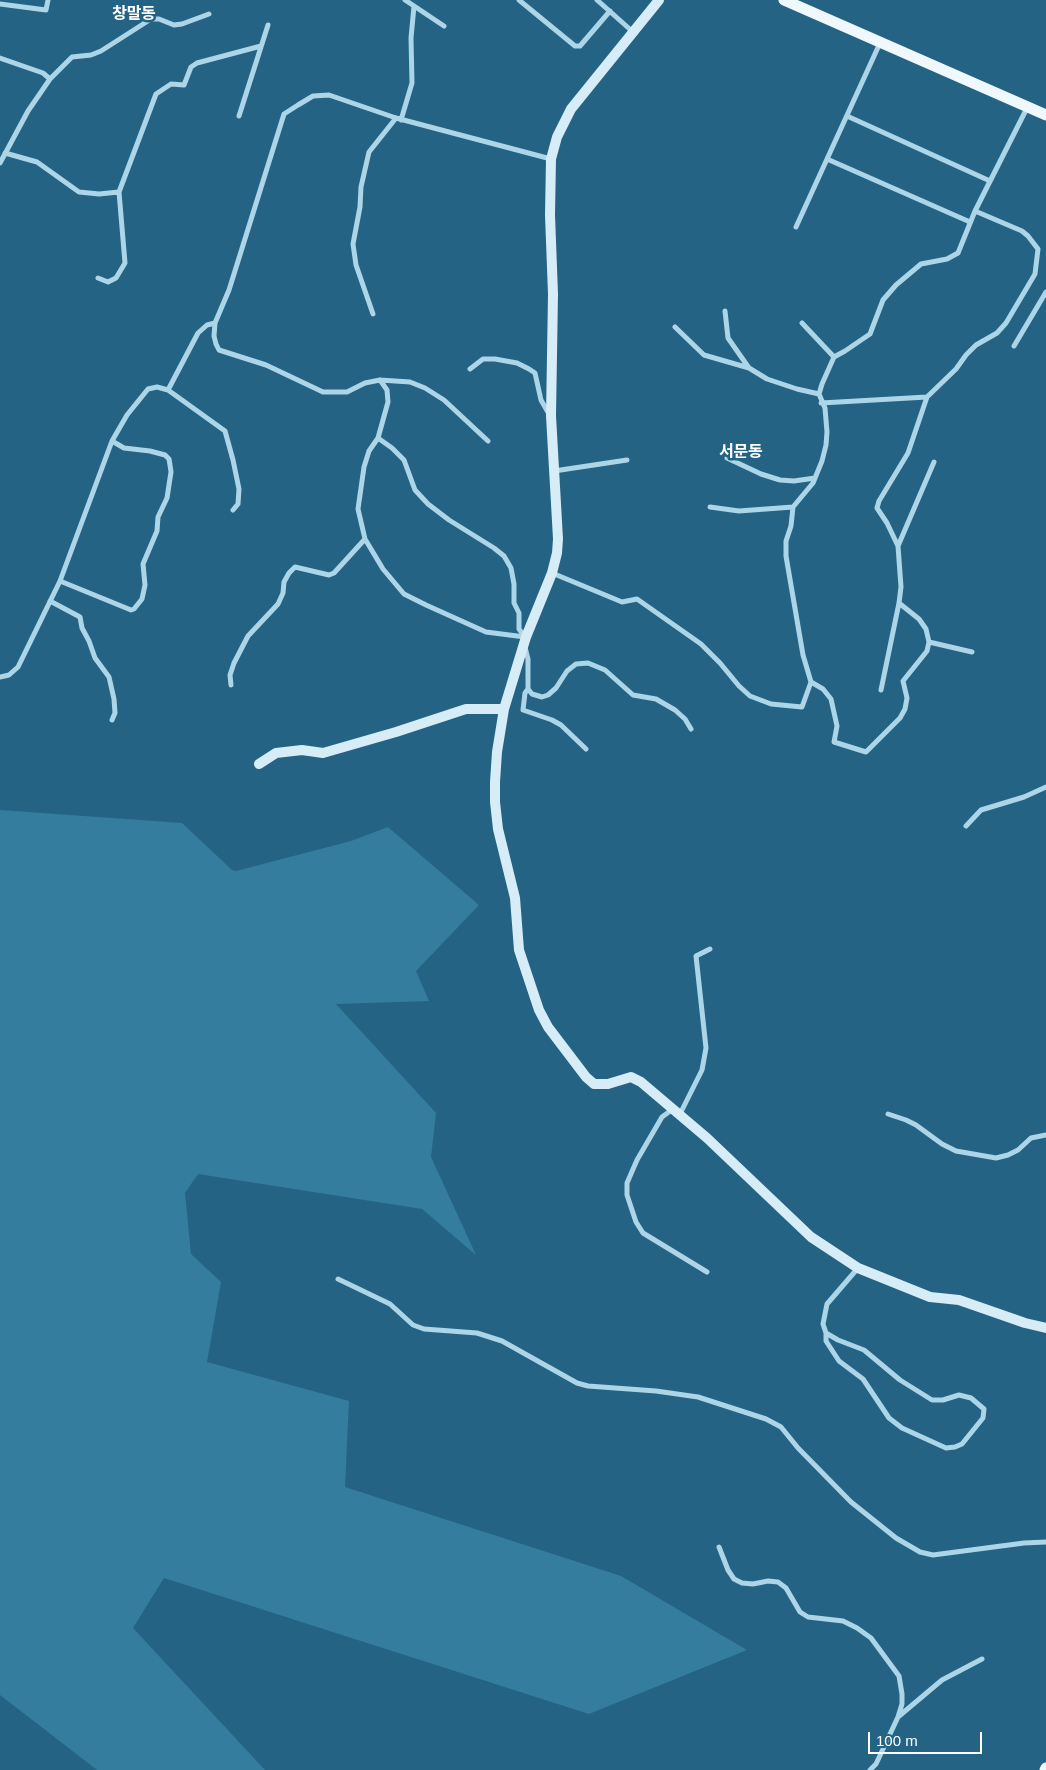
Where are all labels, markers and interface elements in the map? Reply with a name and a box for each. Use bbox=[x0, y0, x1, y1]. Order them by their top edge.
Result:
district label: 창말동 bbox=[112, 5, 156, 25]
district label: 서문동 bbox=[719, 443, 763, 463]
scale bar bbox=[871, 1722, 985, 1754]
text: 100 m bbox=[876, 1732, 918, 1749]

